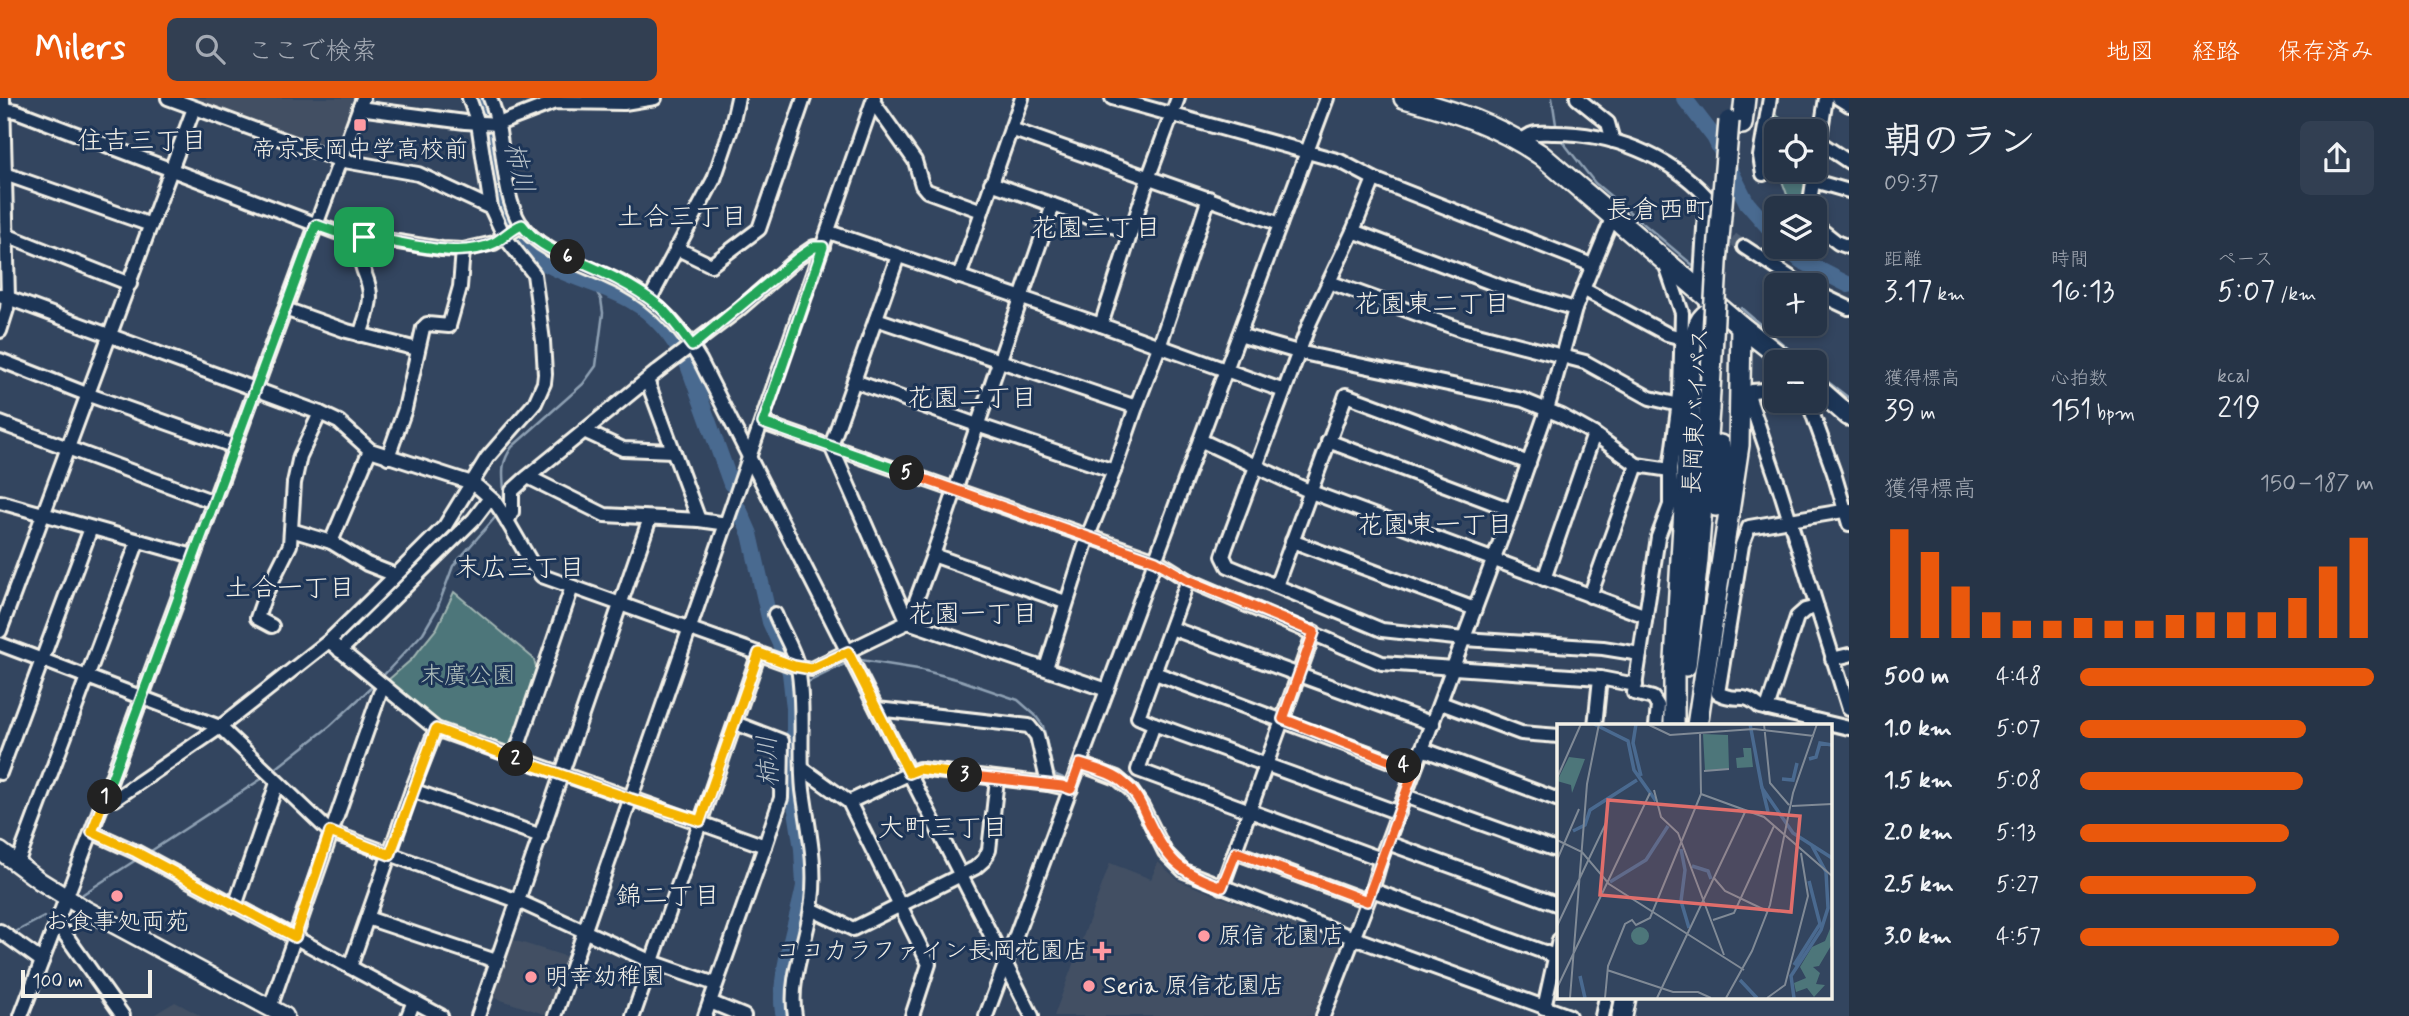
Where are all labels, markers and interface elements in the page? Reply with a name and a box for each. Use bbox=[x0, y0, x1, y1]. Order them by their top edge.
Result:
search box bbox=[167, 18, 657, 81]
text: Milers bbox=[35, 27, 125, 71]
icon: search bbox=[191, 30, 229, 68]
text: ここで検索 bbox=[247, 35, 377, 69]
text: 地図 bbox=[2106, 37, 2154, 68]
text: 経路 bbox=[2192, 37, 2240, 68]
text: 保存済み bbox=[2278, 37, 2374, 68]
marker: 帝京長岡中学高校前 bbox=[352, 117, 368, 133]
text: 朝のラン bbox=[1884, 118, 2036, 167]
map controls bbox=[1764, 119, 1827, 413]
button: locate bbox=[1764, 119, 1827, 182]
button: share bbox=[2300, 121, 2374, 195]
district label: 住吉三丁目 bbox=[77, 125, 207, 159]
place label: 帝京長岡中学高校前 bbox=[252, 135, 468, 166]
water label: 柿川 bbox=[495, 139, 541, 197]
text: 09:37 bbox=[1884, 169, 1939, 199]
district label: 長倉西町 bbox=[1606, 194, 1710, 228]
button: layers bbox=[1764, 196, 1827, 259]
district label: 土合三丁目 bbox=[617, 201, 747, 235]
pin bbox=[334, 207, 394, 267]
district label: 花園三丁目 bbox=[1031, 212, 1161, 246]
icon: arrive bbox=[345, 218, 383, 256]
pin: 6 bbox=[550, 240, 586, 274]
text: 6 bbox=[563, 244, 572, 269]
text: 距離 bbox=[1884, 247, 1922, 272]
text: 時間 bbox=[2051, 247, 2089, 272]
text: ペース bbox=[2217, 247, 2273, 272]
text: 3.17 bbox=[1884, 272, 1932, 311]
text: 16:13 bbox=[2051, 272, 2115, 311]
text: 5:07 bbox=[2217, 272, 2275, 311]
button: + bbox=[1764, 273, 1827, 336]
text: km bbox=[1932, 282, 1965, 307]
text: /km bbox=[2275, 282, 2316, 307]
district label: 花園東二丁目 bbox=[1354, 288, 1510, 322]
street label: 長岡東バイパス bbox=[1677, 327, 1717, 495]
button: − bbox=[1764, 350, 1827, 413]
text: kcal bbox=[2217, 364, 2249, 389]
text: 獲得標高 bbox=[1884, 366, 1960, 391]
text: 心拍数 bbox=[2051, 366, 2108, 391]
district label: 花園二丁目 bbox=[907, 382, 1037, 416]
text: 219 bbox=[2217, 389, 2261, 428]
text: 39 bbox=[1884, 391, 1915, 430]
text: 151 bbox=[2051, 391, 2092, 430]
text: m bbox=[1915, 401, 1936, 426]
text: bpm bbox=[2092, 401, 2135, 426]
pin: 5 bbox=[890, 456, 925, 490]
text: 5 bbox=[901, 460, 912, 485]
text: 150–187 m bbox=[2260, 469, 2374, 499]
text: 獲得標高 bbox=[1884, 475, 1976, 505]
district label: 花園東一丁目 bbox=[1357, 509, 1513, 543]
district label: 末広三丁目 bbox=[455, 552, 585, 586]
district label: 土合一丁目 bbox=[225, 572, 355, 606]
district label: 花園一丁目 bbox=[908, 598, 1038, 632]
park label: 末廣公園 bbox=[420, 661, 516, 692]
text: 500 m bbox=[1884, 662, 1949, 692]
text: 4:48 bbox=[1996, 662, 2042, 692]
text: 1.0 km bbox=[1884, 714, 1952, 744]
text: 5:07 bbox=[1996, 714, 2040, 744]
inset map bbox=[1557, 724, 1832, 998]
water label: 柿川 bbox=[751, 734, 787, 788]
pin: 2 bbox=[498, 742, 534, 776]
text: 2 bbox=[511, 746, 520, 771]
pin: 4 bbox=[1386, 748, 1422, 784]
text: 4 bbox=[1398, 753, 1409, 778]
pin: 3 bbox=[948, 758, 982, 792]
text: 3 bbox=[960, 762, 969, 787]
text: 1.5 km bbox=[1884, 766, 1953, 796]
text: 5:08 bbox=[1996, 766, 2041, 796]
pin: 1 bbox=[88, 780, 122, 814]
text: 1 bbox=[100, 784, 109, 809]
district label: 大町三丁目 bbox=[878, 812, 1008, 846]
text: 2.0 km bbox=[1884, 818, 1953, 848]
text: 5:13 bbox=[1996, 818, 2036, 848]
text: 2.5 km bbox=[1884, 870, 1954, 900]
text: 5:27 bbox=[1996, 870, 2039, 900]
district label: 錦二丁目 bbox=[616, 880, 720, 914]
marker: お食事処両苑 bbox=[109, 888, 125, 904]
place label: お食事処両苑 bbox=[45, 907, 189, 938]
place label: 原信 花園店 bbox=[1218, 921, 1344, 952]
text: 3.0 km bbox=[1884, 922, 1952, 952]
text: 4:57 bbox=[1996, 922, 2041, 952]
marker: 原信 花園店 bbox=[1196, 928, 1212, 944]
place label: ココカラファイン長岡花園店 bbox=[776, 936, 1088, 967]
marker: ココカラファイン長岡花園店 bbox=[1094, 943, 1110, 959]
place label: 明幸幼稚園 bbox=[545, 962, 665, 993]
scale bar bbox=[21, 967, 152, 999]
text: 100 m bbox=[32, 969, 83, 994]
marker: 明幸幼稚園 bbox=[523, 969, 539, 985]
place label: Seria 原信花園店 bbox=[1103, 971, 1285, 1002]
marker: Seria 原信花園店 bbox=[1081, 978, 1097, 994]

